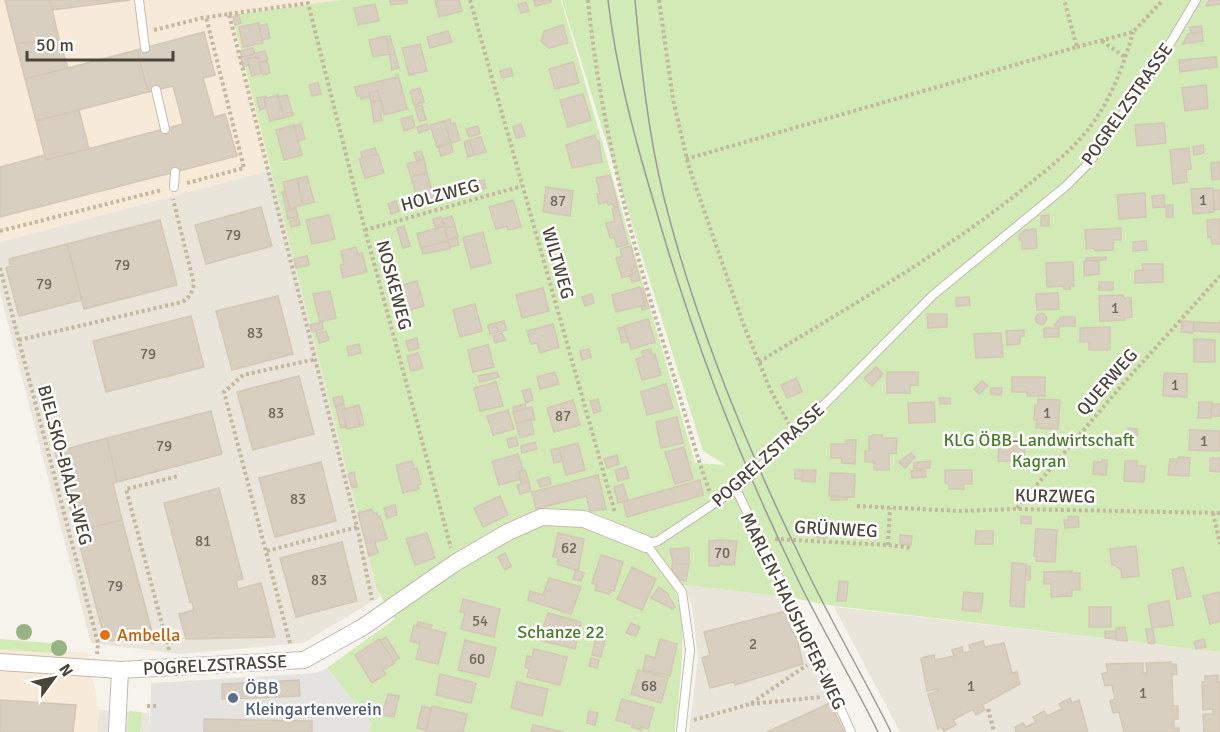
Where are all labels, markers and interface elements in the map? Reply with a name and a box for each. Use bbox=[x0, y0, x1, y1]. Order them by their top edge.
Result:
scale bar bbox=[27, 24, 172, 62]
text: 50 m bbox=[36, 34, 74, 56]
street label: POGRELZSTRASSE bbox=[1077, 39, 1177, 169]
street label: HOLZWEG bbox=[398, 174, 482, 216]
house number: 1 bbox=[1199, 191, 1207, 209]
house number: 87 bbox=[550, 192, 566, 210]
street label: WILTWEG bbox=[537, 224, 579, 302]
house number: 79 bbox=[225, 226, 241, 244]
street label: NOSKEWEG bbox=[371, 238, 417, 332]
house number: 79 bbox=[114, 256, 130, 274]
house number: 79 bbox=[36, 275, 52, 293]
house number: 1 bbox=[1111, 299, 1119, 317]
house number: 83 bbox=[247, 324, 263, 342]
street label: QUERWEG bbox=[1072, 344, 1142, 420]
house number: 79 bbox=[140, 345, 156, 363]
house number: 1 bbox=[1171, 376, 1179, 394]
street label: BIELSKO-BIALA-WEG bbox=[33, 382, 97, 548]
street label: POGRELZSTRASSE bbox=[707, 399, 829, 511]
house number: 83 bbox=[268, 404, 284, 422]
house number: 1 bbox=[1043, 404, 1051, 422]
house number: 87 bbox=[555, 407, 571, 425]
park label: KLG ÖBB-Landwirtschaft Kagran bbox=[943, 429, 1135, 472]
house number: 1 bbox=[1200, 432, 1208, 450]
house number: 79 bbox=[156, 437, 172, 455]
street label: KURZWEG bbox=[1015, 484, 1095, 508]
house number: 83 bbox=[290, 490, 306, 508]
street label: MARLEN-HAUSHOFER-WEG bbox=[736, 509, 850, 713]
street label: GRÜNWEG bbox=[794, 516, 878, 542]
house number: 81 bbox=[195, 532, 211, 550]
house number: 62 bbox=[561, 539, 577, 557]
house number: 70 bbox=[714, 544, 730, 562]
house number: 83 bbox=[311, 571, 327, 589]
house number: 79 bbox=[107, 577, 123, 595]
house number: 54 bbox=[472, 612, 488, 630]
park label: Schanze 22 bbox=[517, 621, 605, 643]
place label: Ambella bbox=[117, 624, 180, 646]
marker: Ambella bbox=[98, 628, 112, 642]
house number: 2 bbox=[749, 635, 757, 653]
north arrow bbox=[24, 648, 84, 708]
street label: POGRELZSTRASSE bbox=[142, 650, 288, 680]
house number: 60 bbox=[469, 650, 485, 668]
text: N bbox=[54, 660, 77, 680]
place label: ÖBB Kleingartenverein bbox=[245, 677, 382, 720]
house number: 68 bbox=[641, 677, 657, 695]
house number: 1 bbox=[967, 677, 975, 695]
house number: 1 bbox=[1139, 684, 1147, 702]
marker: ÖBB Kleingartenverein bbox=[226, 691, 240, 705]

